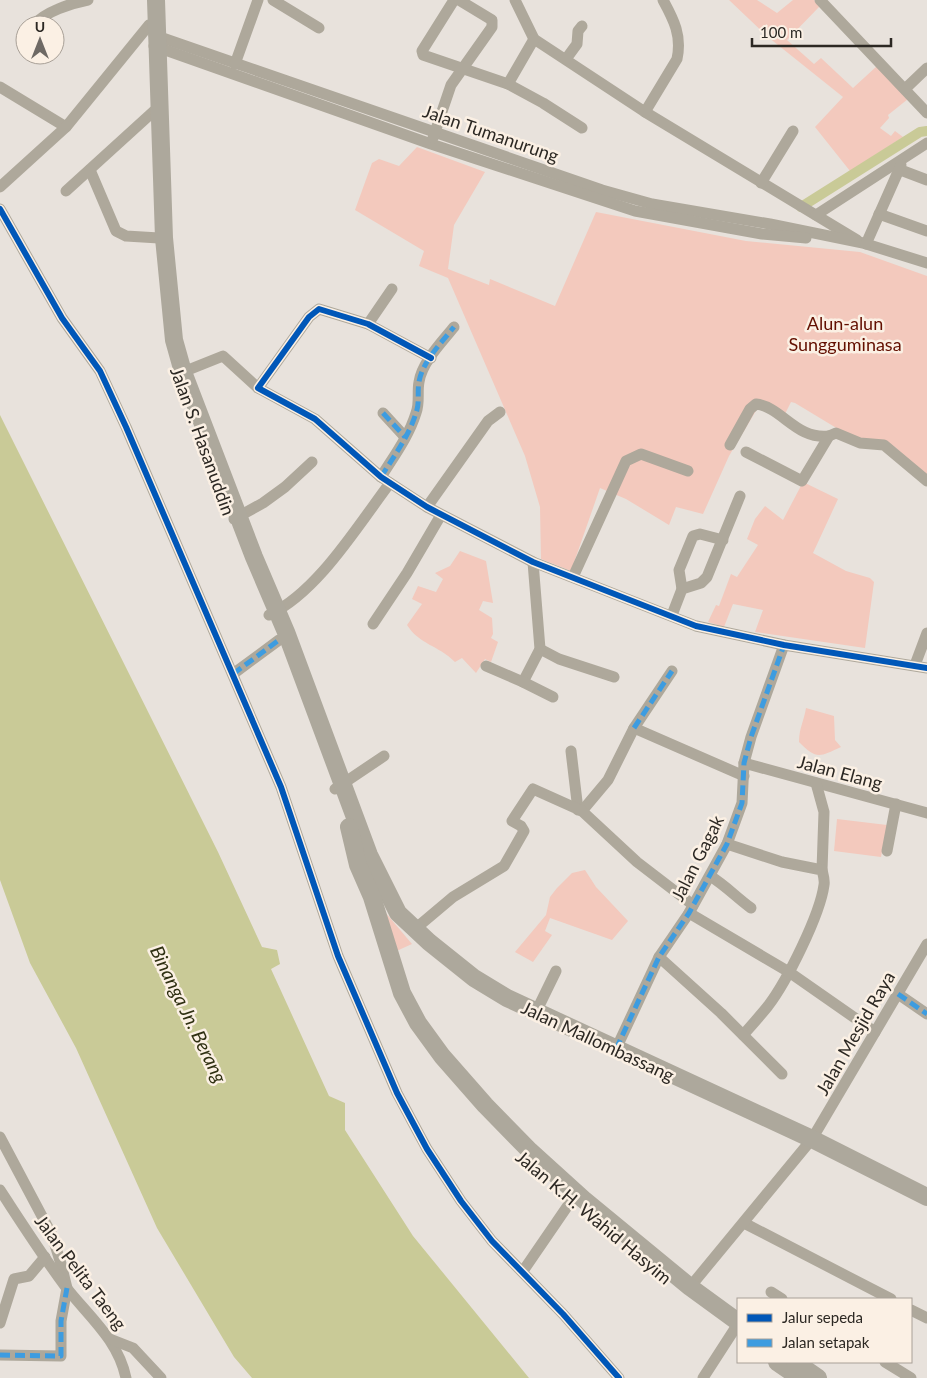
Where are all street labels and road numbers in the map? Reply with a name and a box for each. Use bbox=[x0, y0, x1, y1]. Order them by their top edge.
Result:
street label: Jalan Tumanurung bbox=[420, 99, 562, 167]
street label: Jalan S. Hasanuddin bbox=[166, 364, 240, 518]
street label: Jalan Elang bbox=[795, 750, 885, 794]
street label: Jalan Gagak bbox=[666, 811, 728, 905]
street label: Jalan Mesjid Raya bbox=[811, 967, 899, 1099]
street label: Jalan Mallombassang bbox=[518, 996, 678, 1086]
street label: Jalan K.H. Wahid Hasyim bbox=[512, 1145, 676, 1289]
street label: Jalan Pelita Taeng bbox=[31, 1210, 131, 1334]

